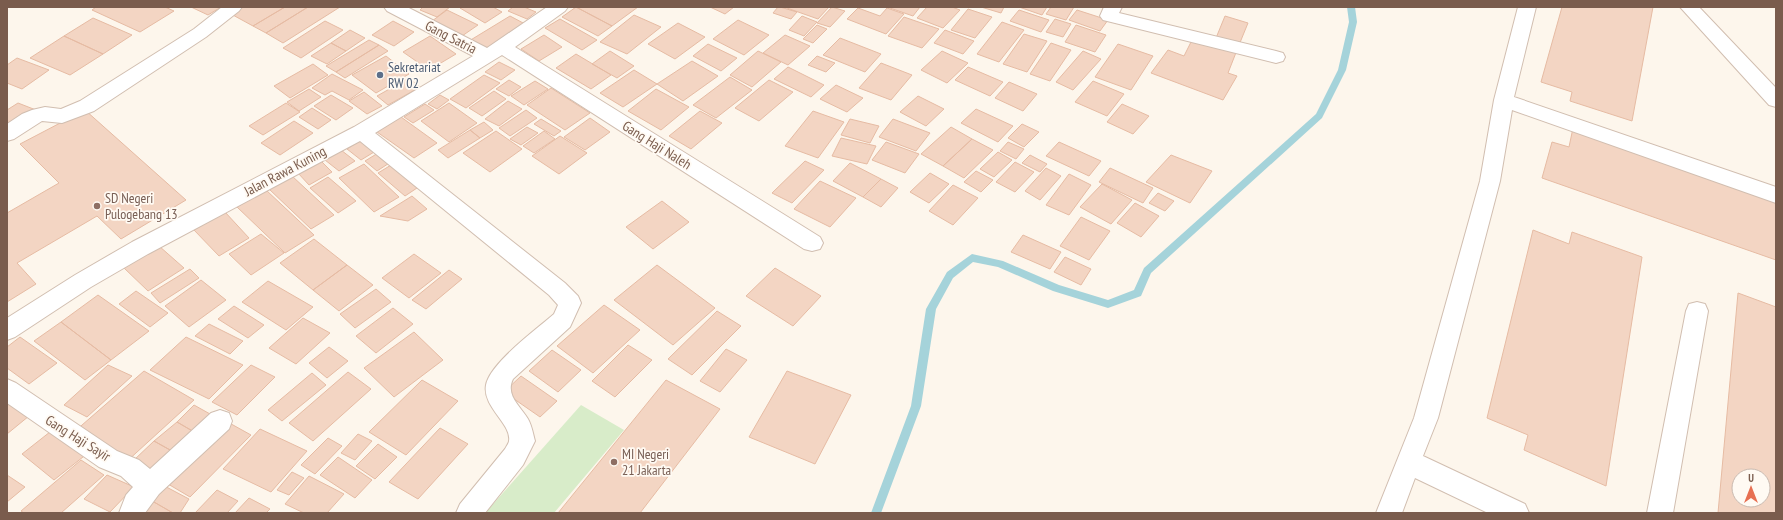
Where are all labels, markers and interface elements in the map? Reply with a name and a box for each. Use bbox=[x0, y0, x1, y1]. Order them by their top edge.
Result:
street label: Gang Satria bbox=[422, 16, 480, 58]
place label: Sekretariat RW 02 bbox=[388, 58, 441, 92]
marker: Sekretariat RW 02 bbox=[375, 70, 385, 80]
street label: Gang Haji Naleh bbox=[619, 117, 695, 173]
street label: Jalan Rawa Kuning bbox=[240, 142, 329, 201]
place label: SD Negeri Pulogebang 13 bbox=[105, 189, 178, 223]
marker: SD Negeri Pulogebang 13 bbox=[92, 201, 102, 211]
street label: Gang Haji Sayir bbox=[42, 411, 114, 465]
place label: MI Negeri 21 Jakarta bbox=[622, 445, 671, 479]
marker: MI Negeri 21 Jakarta bbox=[609, 457, 619, 467]
north arrow bbox=[1731, 468, 1771, 508]
text: U bbox=[1748, 471, 1754, 485]

